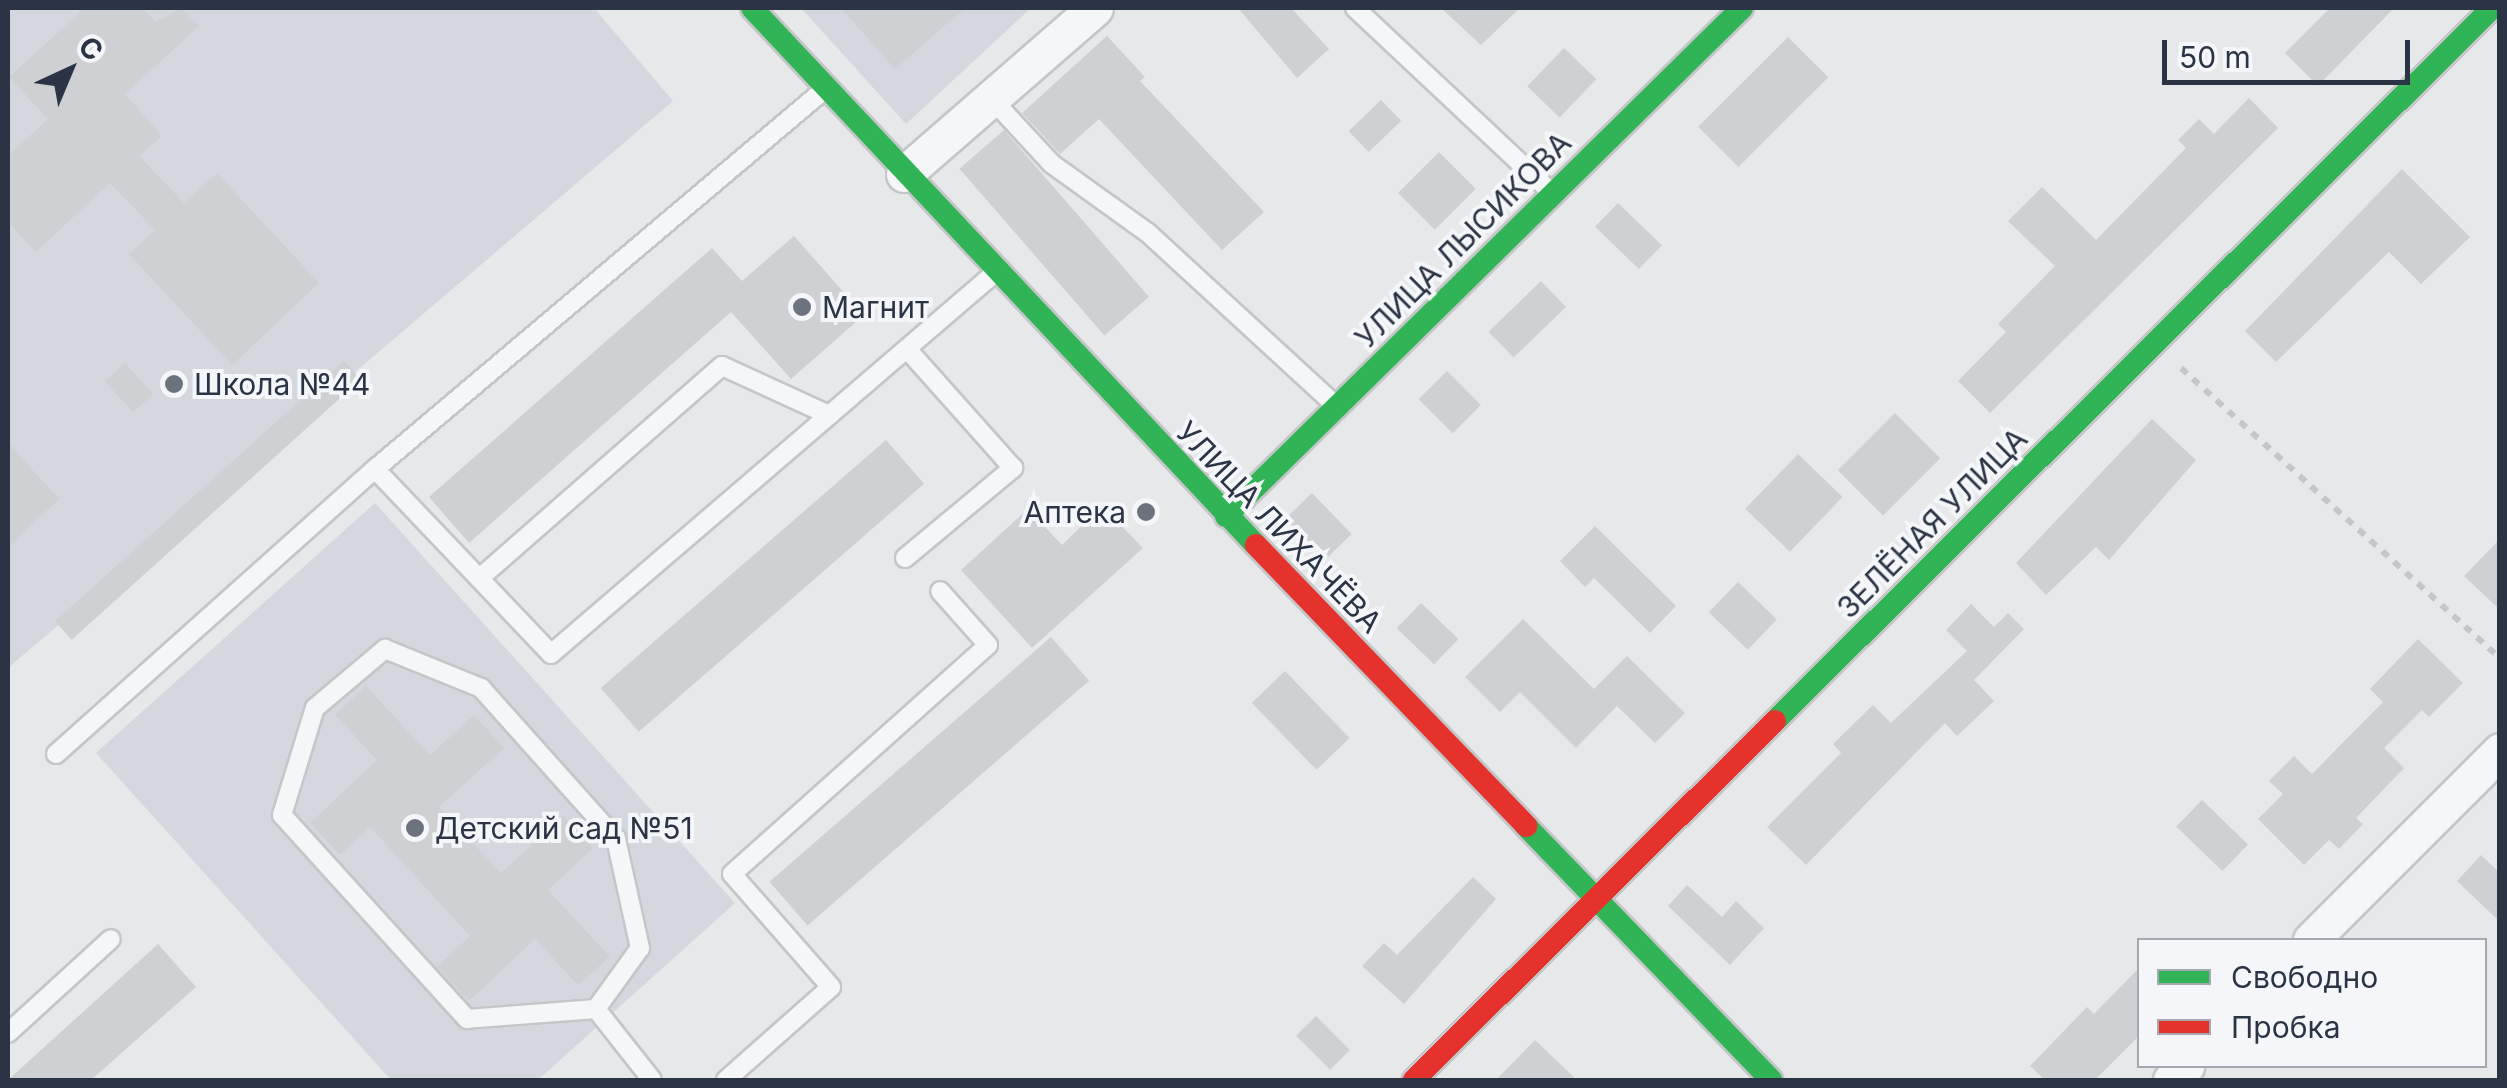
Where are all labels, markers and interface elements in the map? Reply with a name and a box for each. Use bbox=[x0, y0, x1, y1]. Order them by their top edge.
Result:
north arrow bbox=[20, 20, 120, 120]
scale bar bbox=[2167, 20, 2414, 82]
text: С bbox=[72, 29, 110, 68]
text: 50 m bbox=[2179, 39, 2251, 75]
street label: УЛИЦА ЛЫСИКОВА bbox=[1348, 125, 1578, 355]
place label: Магнит bbox=[822, 289, 929, 325]
marker: Магнит bbox=[791, 296, 813, 318]
place label: Школа №44 bbox=[194, 366, 370, 402]
marker: Школа №44 bbox=[163, 373, 185, 395]
street label: УЛИЦА ЛИХАЧЁВА bbox=[1169, 414, 1389, 640]
street label: ЗЕЛЁНАЯ УЛИЦА bbox=[1829, 420, 2035, 626]
place label: Аптека bbox=[1024, 494, 1126, 530]
marker: Аптека bbox=[1135, 501, 1157, 523]
place label: Детский сад №51 bbox=[435, 810, 693, 846]
marker: Детский сад №51 bbox=[404, 817, 426, 839]
legend bbox=[2137, 938, 2487, 1068]
text: Свободно bbox=[2231, 959, 2378, 995]
text: Пробка bbox=[2231, 1009, 2341, 1045]

